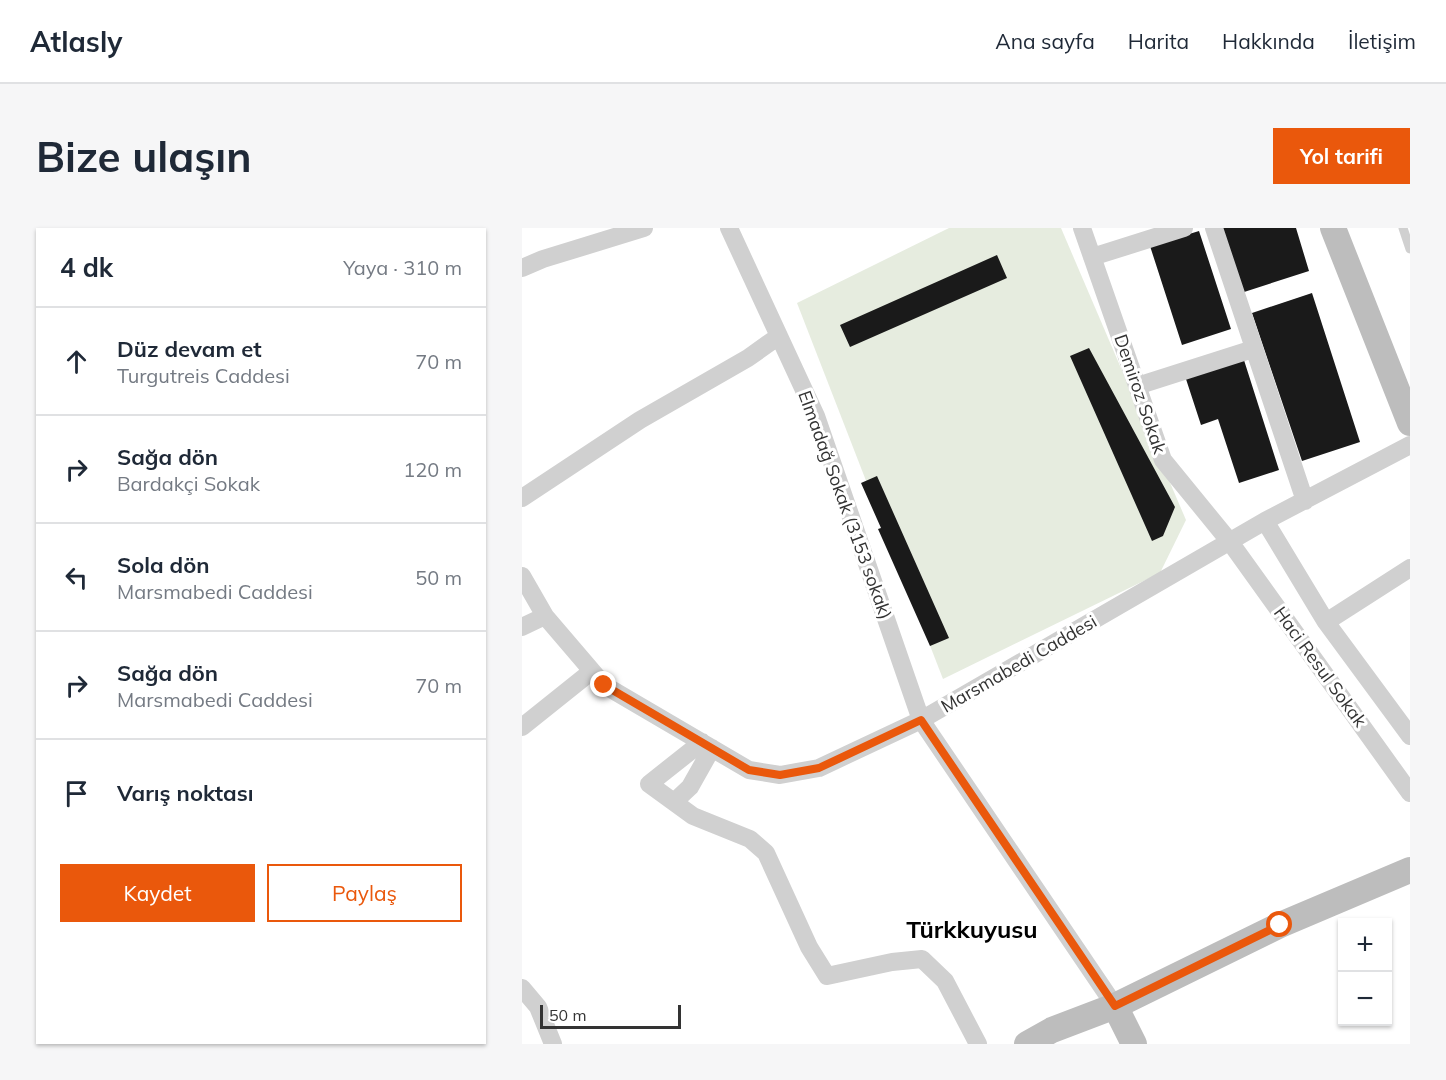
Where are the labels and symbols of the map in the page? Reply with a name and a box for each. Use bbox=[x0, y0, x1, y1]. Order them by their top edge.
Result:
street label: Demiroz Sokak bbox=[1109, 331, 1172, 457]
street label: Elmadağ Sokak (3153 sokak) bbox=[793, 387, 898, 622]
street label: Haci Resul Sokak bbox=[1269, 602, 1372, 732]
street label: Marsmabedi Caddesi bbox=[937, 610, 1101, 718]
route end bbox=[590, 671, 616, 697]
route start bbox=[1266, 911, 1292, 937]
district label: Türkkuyusu bbox=[906, 914, 1038, 944]
scale bar bbox=[540, 1002, 681, 1030]

